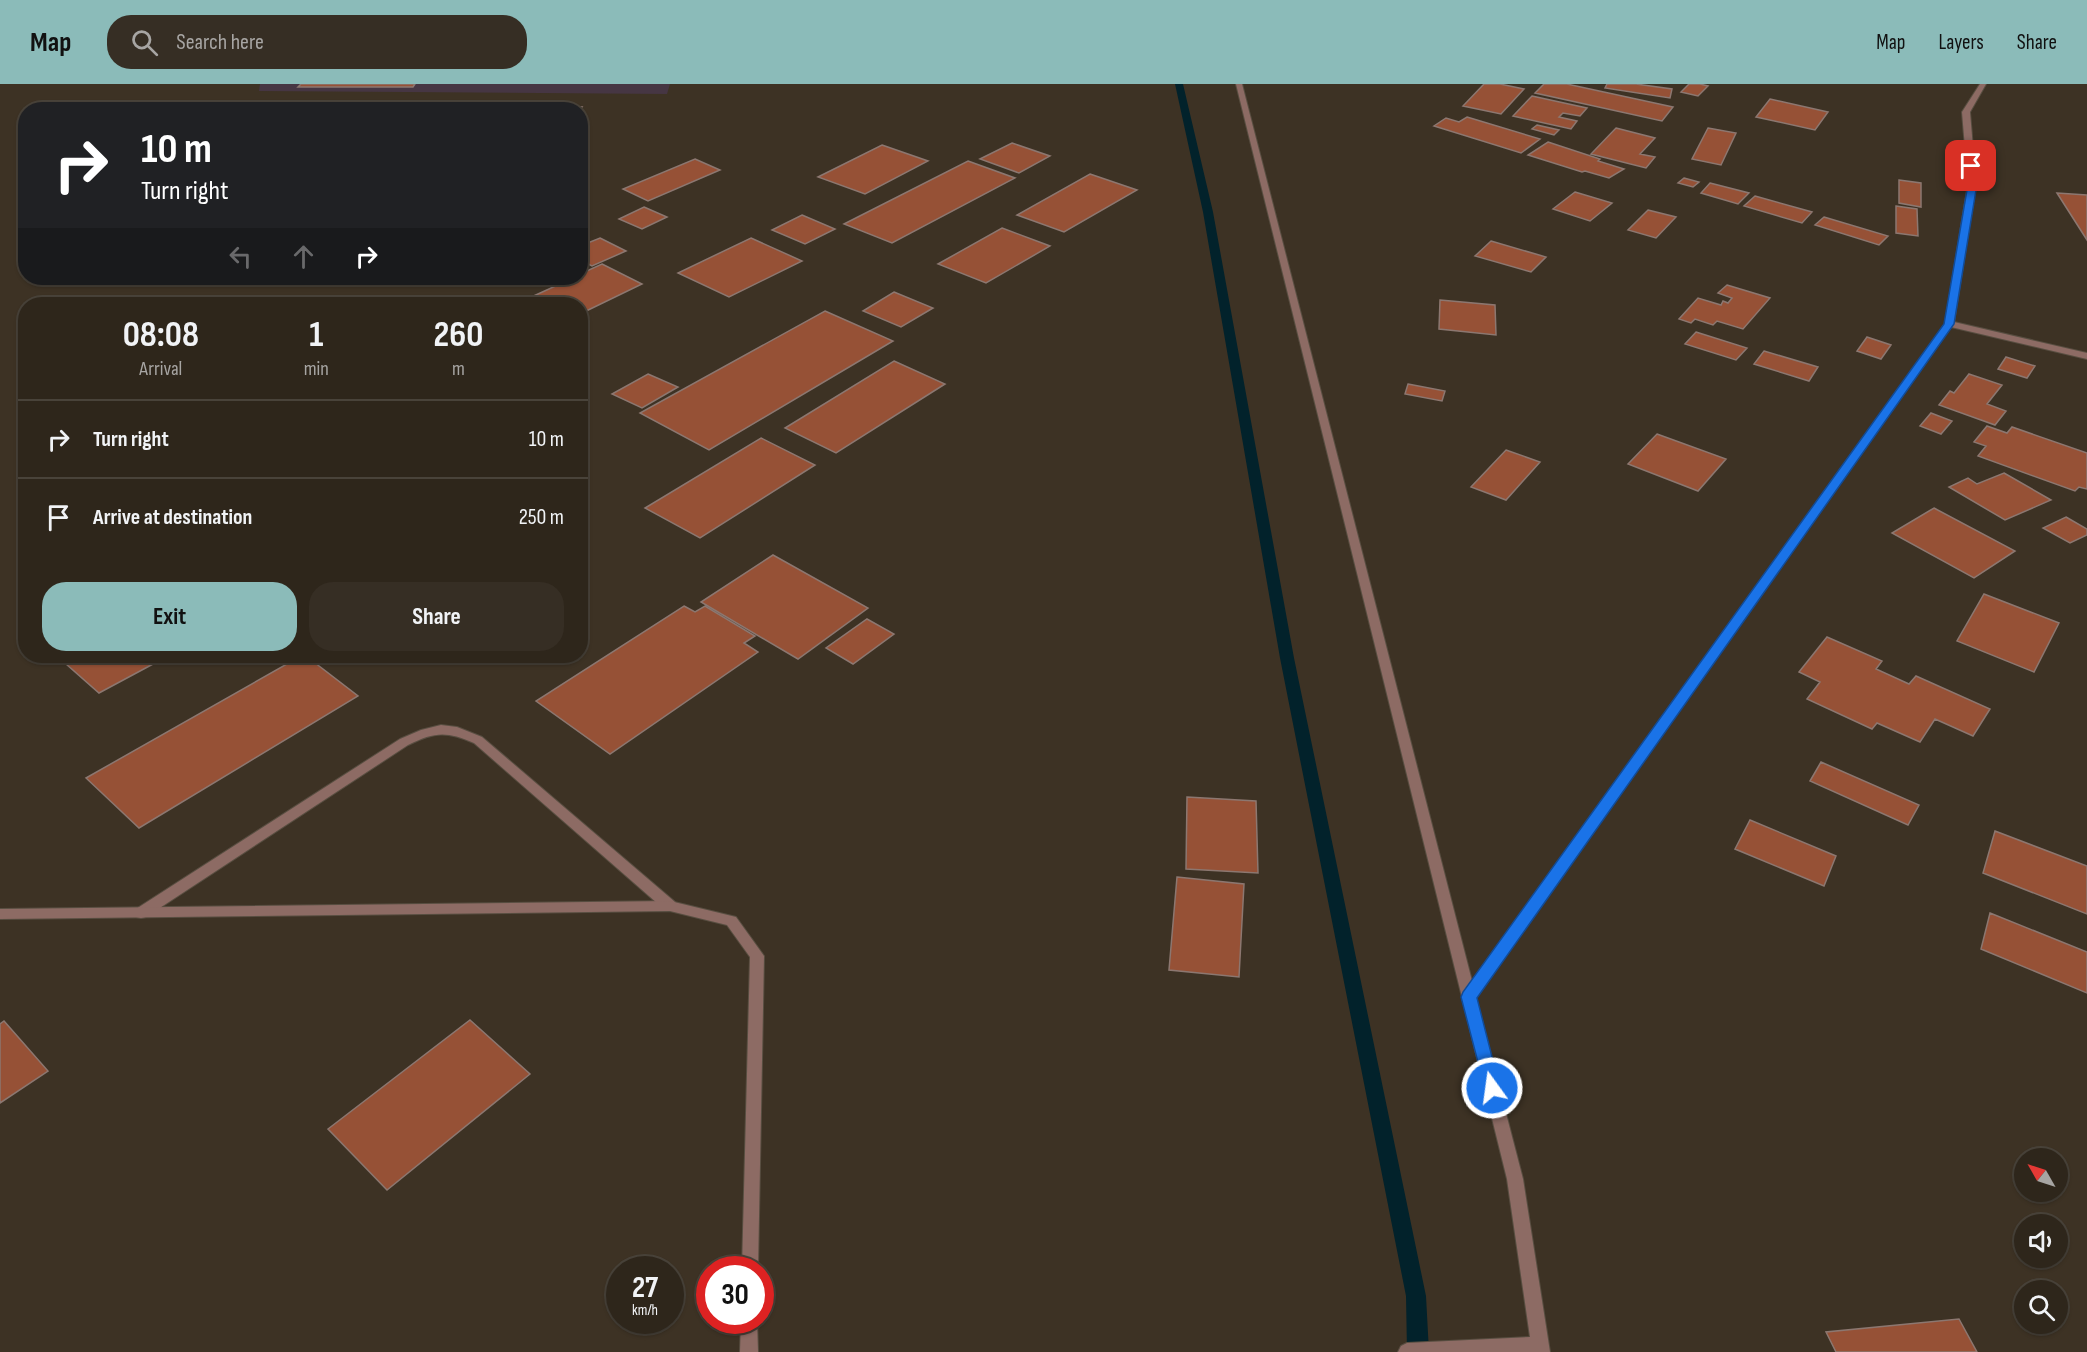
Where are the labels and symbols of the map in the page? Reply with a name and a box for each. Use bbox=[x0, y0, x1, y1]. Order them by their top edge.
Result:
pin bbox=[1945, 140, 1996, 191]
position arrow bbox=[1460, 1056, 1524, 1120]
north arrow bbox=[2014, 1148, 2068, 1202]
speed limit sign: 30 bbox=[696, 1256, 774, 1334]

